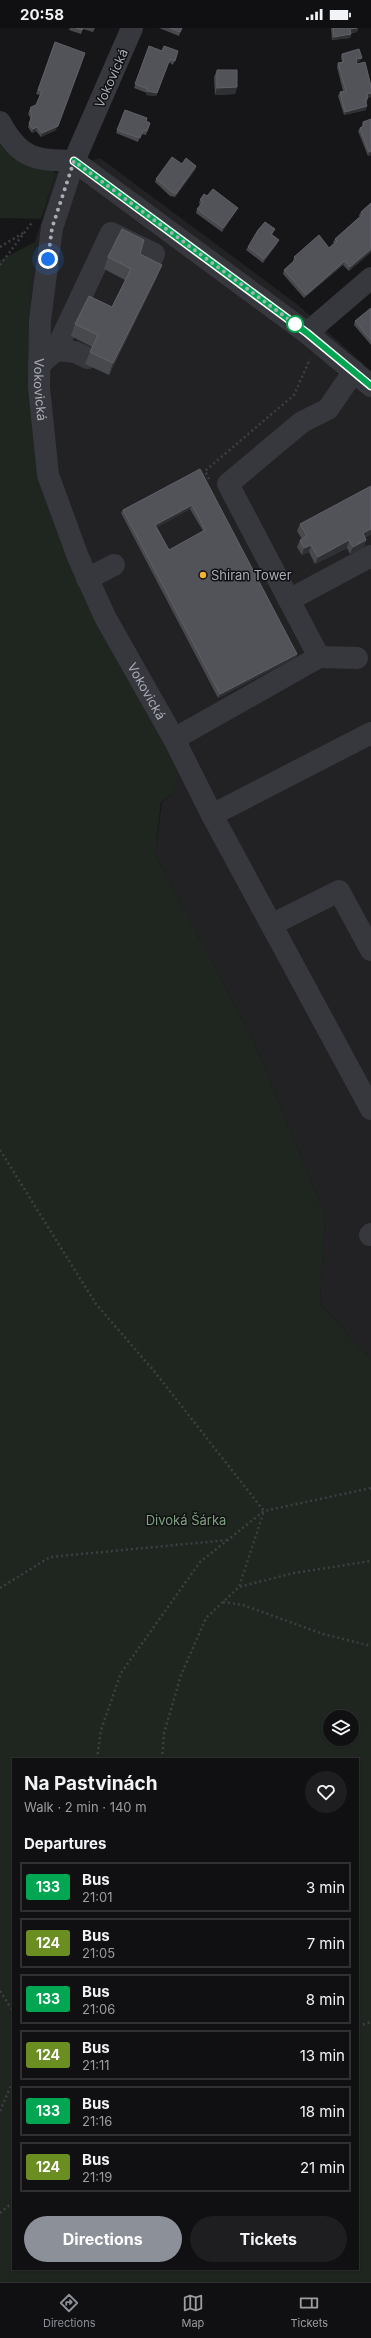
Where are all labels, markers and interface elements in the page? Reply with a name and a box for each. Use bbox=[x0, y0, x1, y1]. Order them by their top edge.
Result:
text: 20:58 bbox=[20, 5, 64, 24]
street label: Vokovická bbox=[91, 46, 131, 110]
your location bbox=[38, 249, 58, 269]
unlabelled marker bbox=[286, 315, 304, 333]
street label: Vokovická bbox=[31, 358, 50, 422]
place label: Shiran Tower bbox=[211, 567, 292, 583]
marker: Shiran Tower bbox=[198, 570, 208, 580]
street label: Vokovická bbox=[124, 660, 169, 722]
park label: Divoká Šárka bbox=[146, 1512, 226, 1528]
map controls bbox=[323, 1710, 359, 1746]
button: layers bbox=[323, 1710, 359, 1746]
button: heart bbox=[305, 1771, 347, 1813]
text: Na Pastvinách bbox=[24, 1772, 158, 1795]
text: Walk · 2 min · 140 m bbox=[24, 1799, 147, 1815]
text: Departures bbox=[24, 1834, 106, 1853]
text: Bus bbox=[82, 1870, 110, 1889]
text: 133 bbox=[36, 1878, 60, 1895]
text: 3 min bbox=[306, 1878, 345, 1897]
text: 21:01 bbox=[82, 1889, 112, 1905]
text: Bus bbox=[82, 1926, 110, 1945]
text: 124 bbox=[36, 1934, 60, 1951]
text: 7 min bbox=[307, 1934, 345, 1953]
text: 21:05 bbox=[82, 1945, 115, 1961]
text: Bus bbox=[82, 1982, 110, 2001]
text: 133 bbox=[36, 1990, 60, 2007]
text: 8 min bbox=[306, 1990, 345, 2009]
text: 21:06 bbox=[82, 2001, 115, 2017]
text: Bus bbox=[82, 2038, 110, 2057]
text: 124 bbox=[36, 2046, 60, 2063]
text: 13 min bbox=[300, 2046, 345, 2065]
text: 21:11 bbox=[82, 2057, 110, 2073]
text: Bus bbox=[82, 2094, 110, 2113]
text: 133 bbox=[36, 2102, 60, 2119]
text: 18 min bbox=[300, 2102, 345, 2121]
text: 21:16 bbox=[82, 2113, 112, 2129]
text: Bus bbox=[82, 2150, 110, 2169]
text: 124 bbox=[36, 2158, 60, 2175]
text: 21 min bbox=[300, 2158, 345, 2177]
text: 21:19 bbox=[82, 2169, 112, 2185]
button: Directions bbox=[24, 2216, 182, 2262]
button: Tickets bbox=[190, 2216, 347, 2262]
tab: Directions bbox=[43, 2292, 95, 2330]
tab: Map bbox=[181, 2292, 204, 2330]
tab: Tickets bbox=[290, 2292, 328, 2330]

